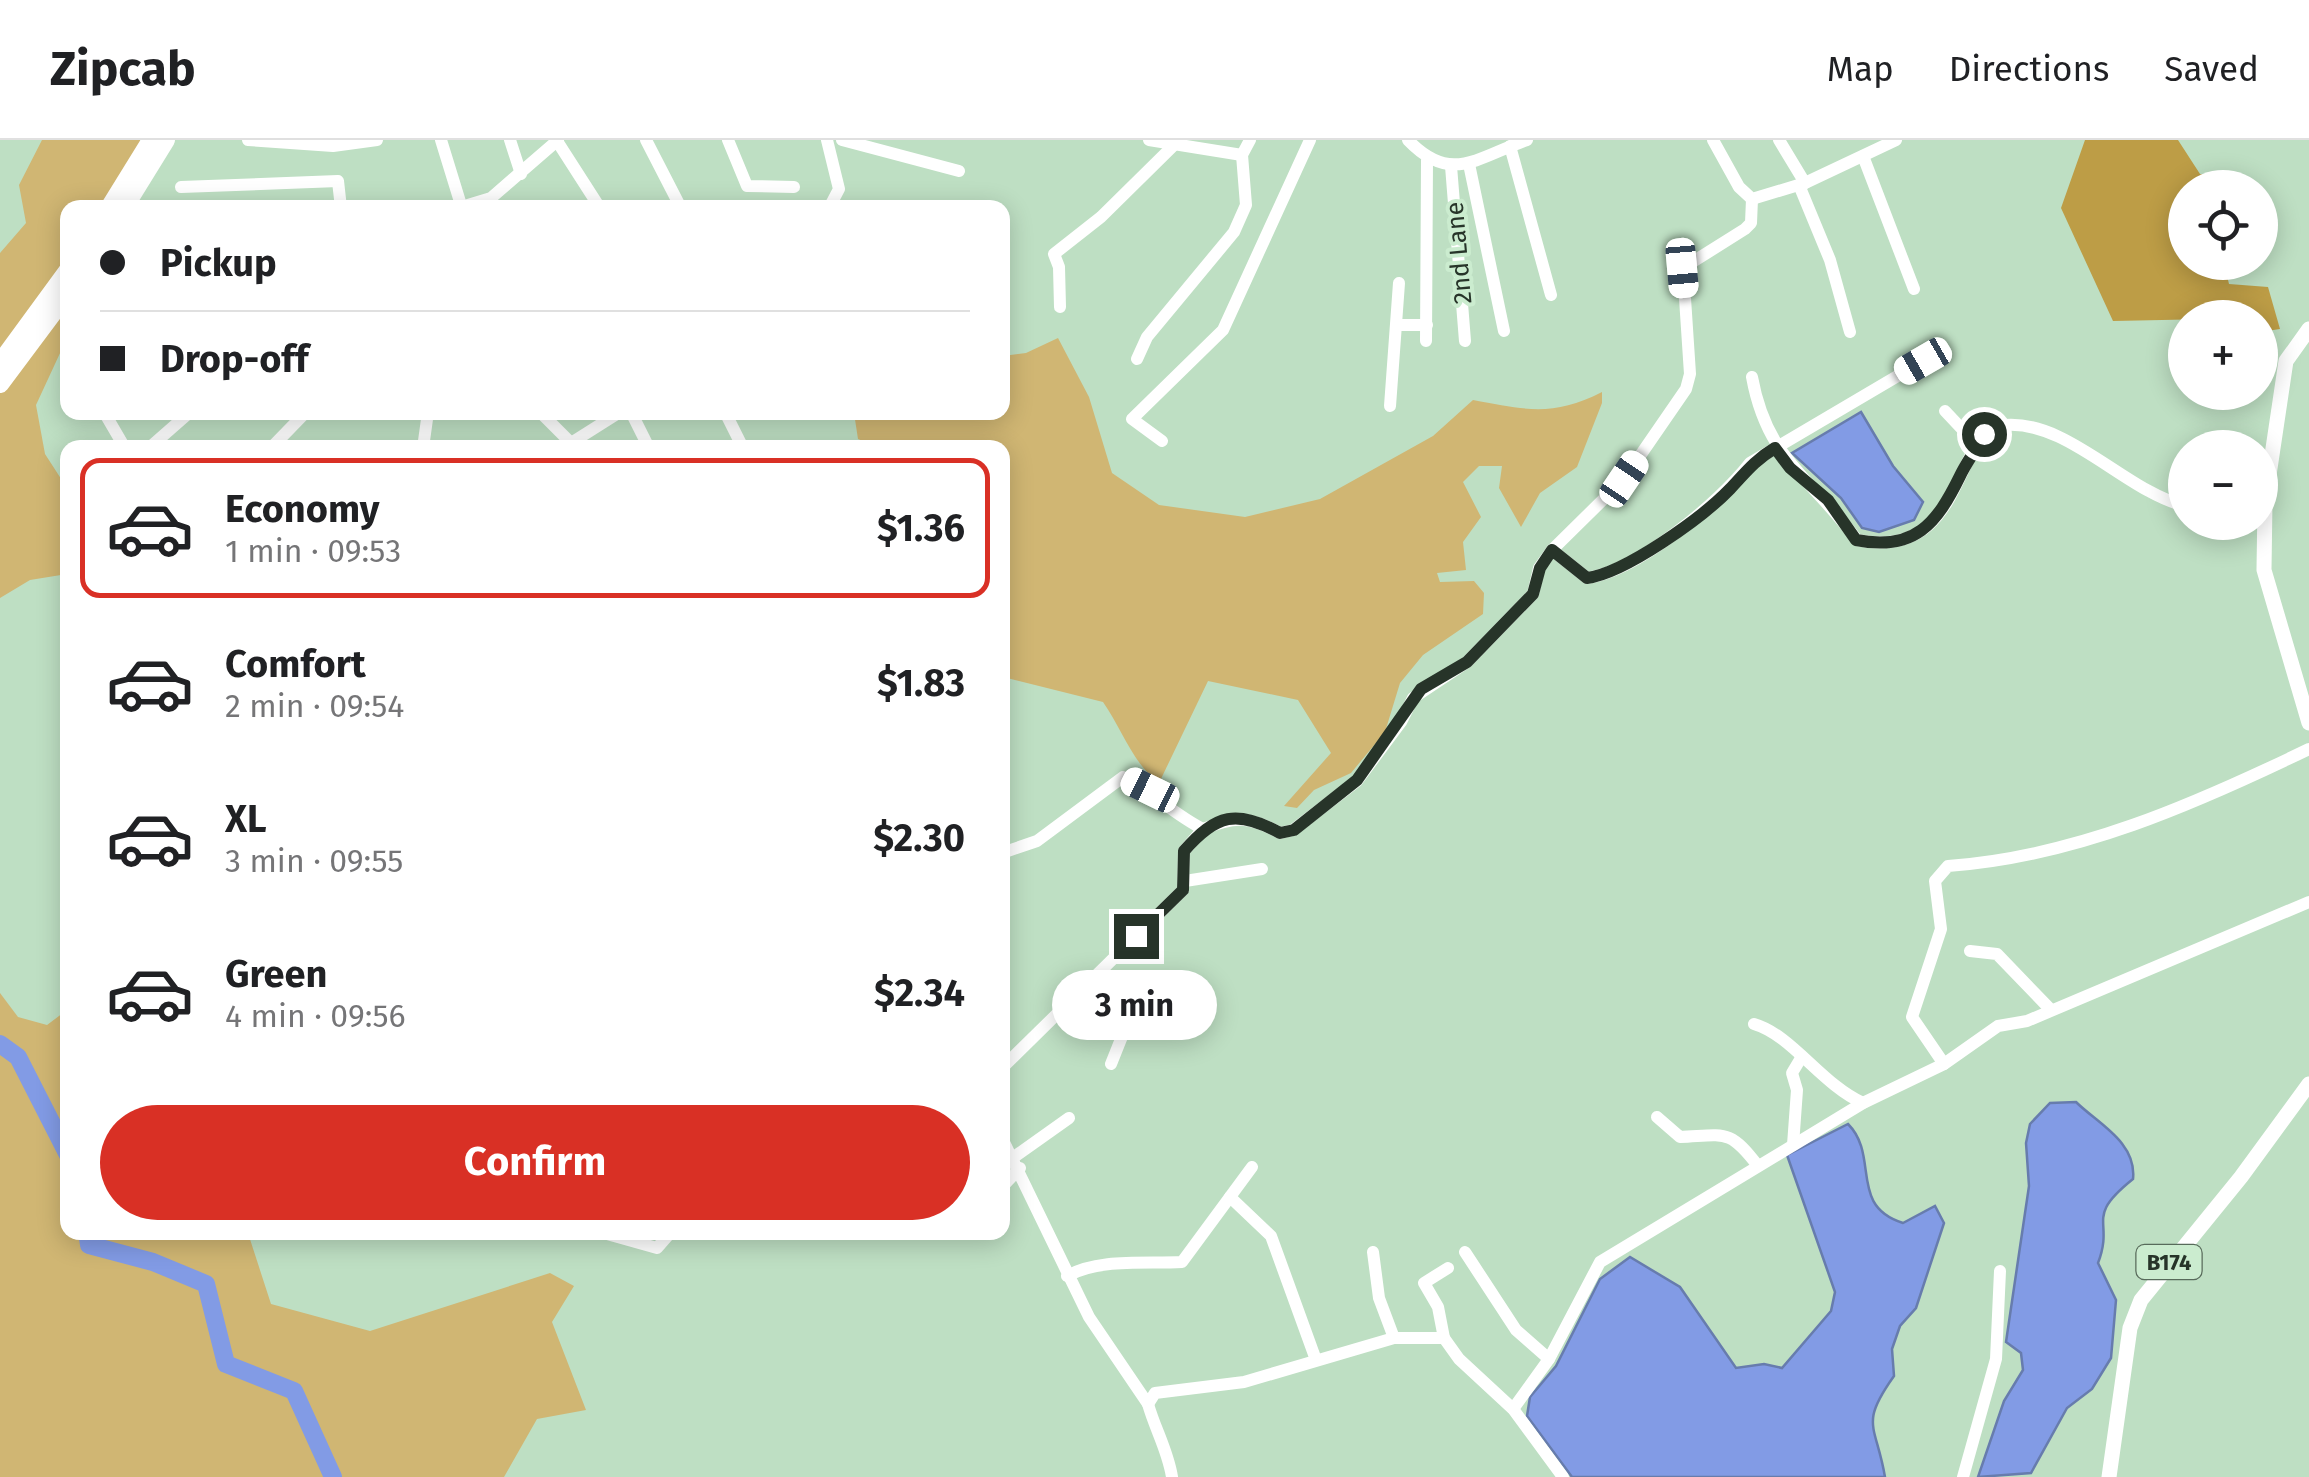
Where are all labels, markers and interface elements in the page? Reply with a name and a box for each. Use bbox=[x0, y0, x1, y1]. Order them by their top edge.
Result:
text: Zipcab bbox=[50, 40, 196, 98]
text: Map bbox=[1827, 48, 1894, 90]
text: Directions bbox=[1949, 48, 2109, 90]
text: Saved bbox=[2164, 48, 2259, 90]
map controls bbox=[2168, 170, 2278, 540]
button: locate bbox=[2168, 170, 2278, 280]
street label: 2nd Lane bbox=[1440, 200, 1478, 305]
car bbox=[1664, 237, 1700, 299]
text: Pickup bbox=[160, 240, 277, 286]
button: + bbox=[2168, 300, 2278, 410]
car bbox=[1890, 333, 1956, 389]
text: Drop-off bbox=[160, 336, 308, 382]
route start bbox=[1962, 412, 2007, 457]
button: − bbox=[2168, 430, 2278, 540]
car bbox=[1595, 446, 1653, 512]
icon: car bbox=[105, 483, 195, 573]
text: Economy bbox=[225, 486, 380, 532]
text: $1.36 bbox=[877, 505, 965, 551]
text: 1 min · 09:53 bbox=[225, 532, 401, 570]
icon: car bbox=[105, 638, 195, 728]
text: Comfort bbox=[225, 641, 366, 687]
text: $1.83 bbox=[877, 660, 965, 706]
text: 2 min · 09:54 bbox=[225, 687, 404, 725]
car bbox=[1116, 763, 1184, 817]
icon: car bbox=[105, 793, 195, 883]
text: XL bbox=[225, 796, 267, 842]
text: $2.30 bbox=[873, 815, 965, 861]
text: 3 min · 09:55 bbox=[225, 842, 403, 880]
route end bbox=[1114, 914, 1159, 959]
icon: car bbox=[105, 948, 195, 1038]
text: Green bbox=[225, 951, 328, 997]
text: $2.34 bbox=[874, 970, 965, 1016]
callout: 3 min bbox=[1054, 971, 1218, 1041]
text: 3 min bbox=[1095, 986, 1174, 1024]
text: 4 min · 09:56 bbox=[225, 997, 406, 1035]
button: Confirm bbox=[100, 1105, 970, 1220]
road number: B174 bbox=[2136, 1245, 2202, 1279]

